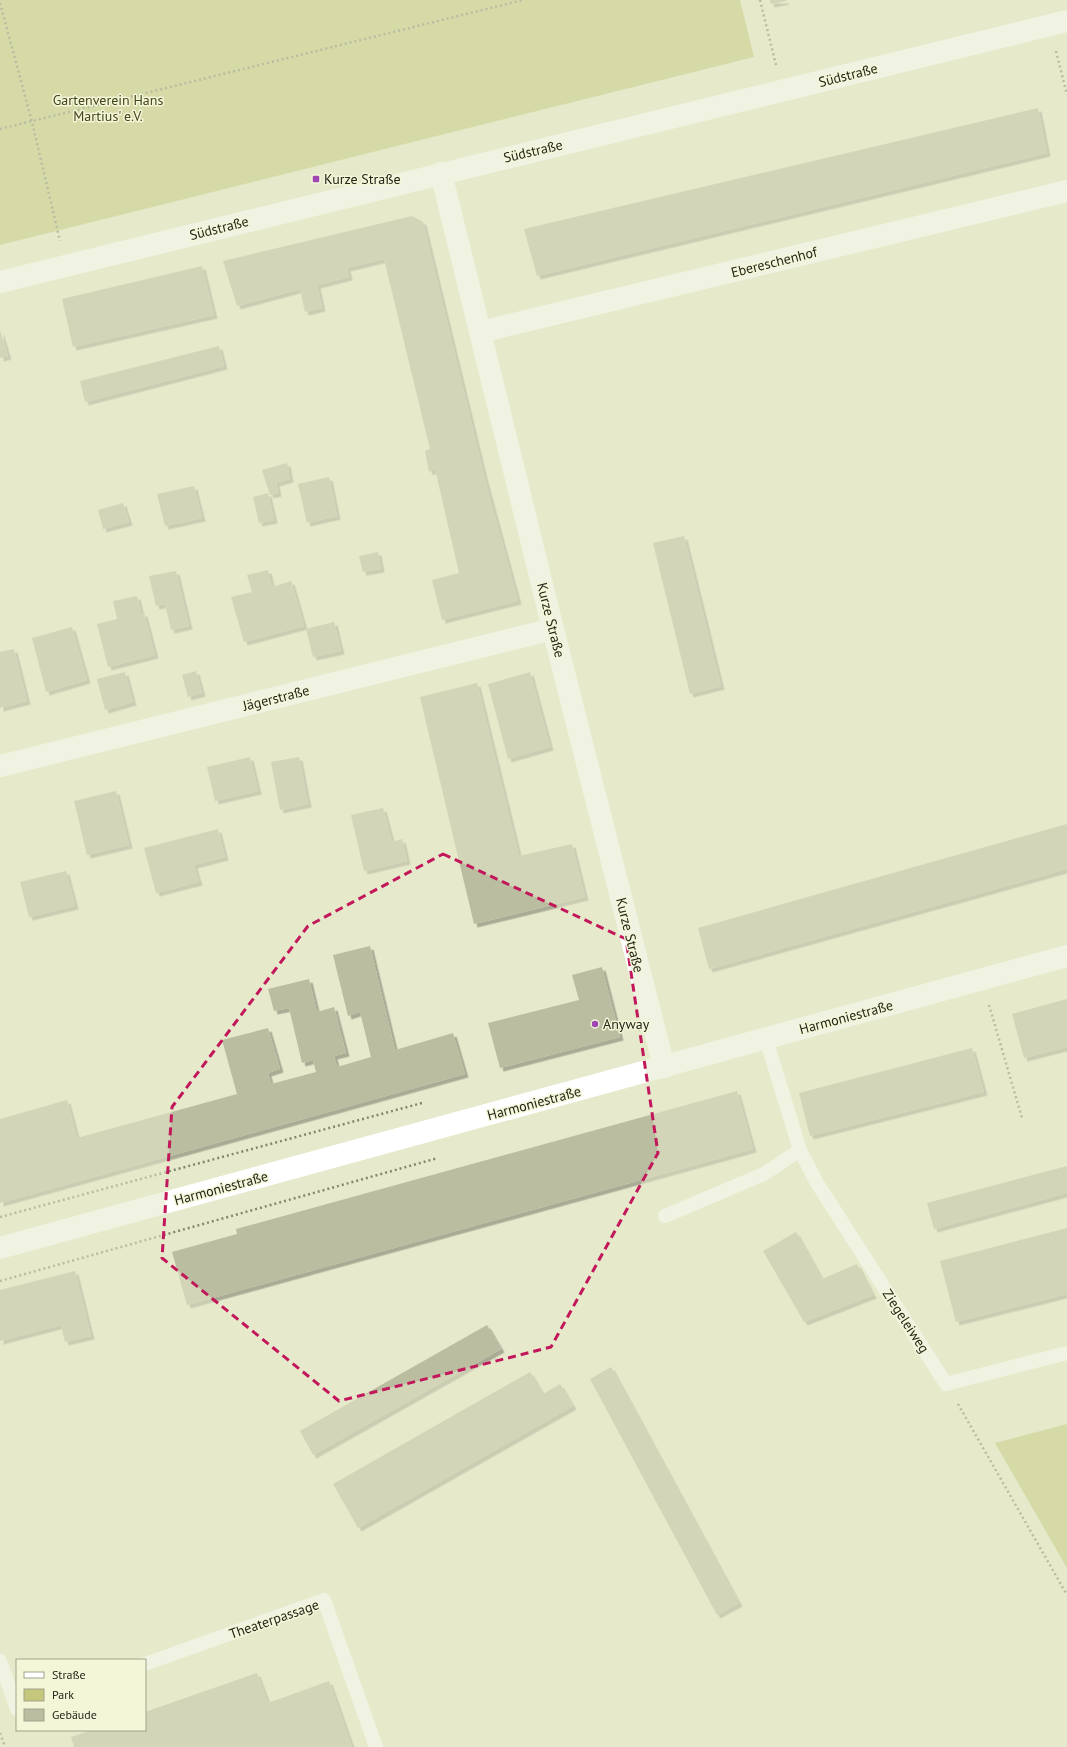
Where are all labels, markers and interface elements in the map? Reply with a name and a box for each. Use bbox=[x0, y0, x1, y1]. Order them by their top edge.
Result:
street label: Südstraße bbox=[817, 59, 879, 91]
park label: Gartenverein Hans Martius' e.V. bbox=[53, 91, 163, 125]
street label: Südstraße bbox=[502, 135, 564, 167]
place label: Kurze Straße bbox=[324, 170, 401, 188]
marker: Kurze Straße bbox=[311, 174, 321, 184]
street label: Südstraße bbox=[188, 212, 250, 244]
street label: Ebereschenhof bbox=[729, 242, 819, 281]
street label: Kurze Straße bbox=[533, 581, 569, 659]
street label: Jägerstraße bbox=[240, 681, 311, 715]
street label: Kurze Straße bbox=[612, 896, 648, 974]
street label: Harmoniestraße bbox=[797, 996, 895, 1038]
place label: Anyway bbox=[603, 1015, 650, 1033]
marker: Anyway bbox=[590, 1019, 600, 1029]
street label: Harmoniestraße bbox=[485, 1082, 583, 1124]
street label: Harmoniestraße bbox=[172, 1167, 270, 1209]
street label: Ziegeleiweg bbox=[879, 1286, 933, 1356]
street label: Theaterpassage bbox=[227, 1595, 321, 1643]
legend bbox=[16, 1659, 146, 1731]
text: Straße bbox=[52, 1667, 86, 1682]
text: Park bbox=[52, 1687, 74, 1702]
text: Gebäude bbox=[52, 1707, 97, 1722]

